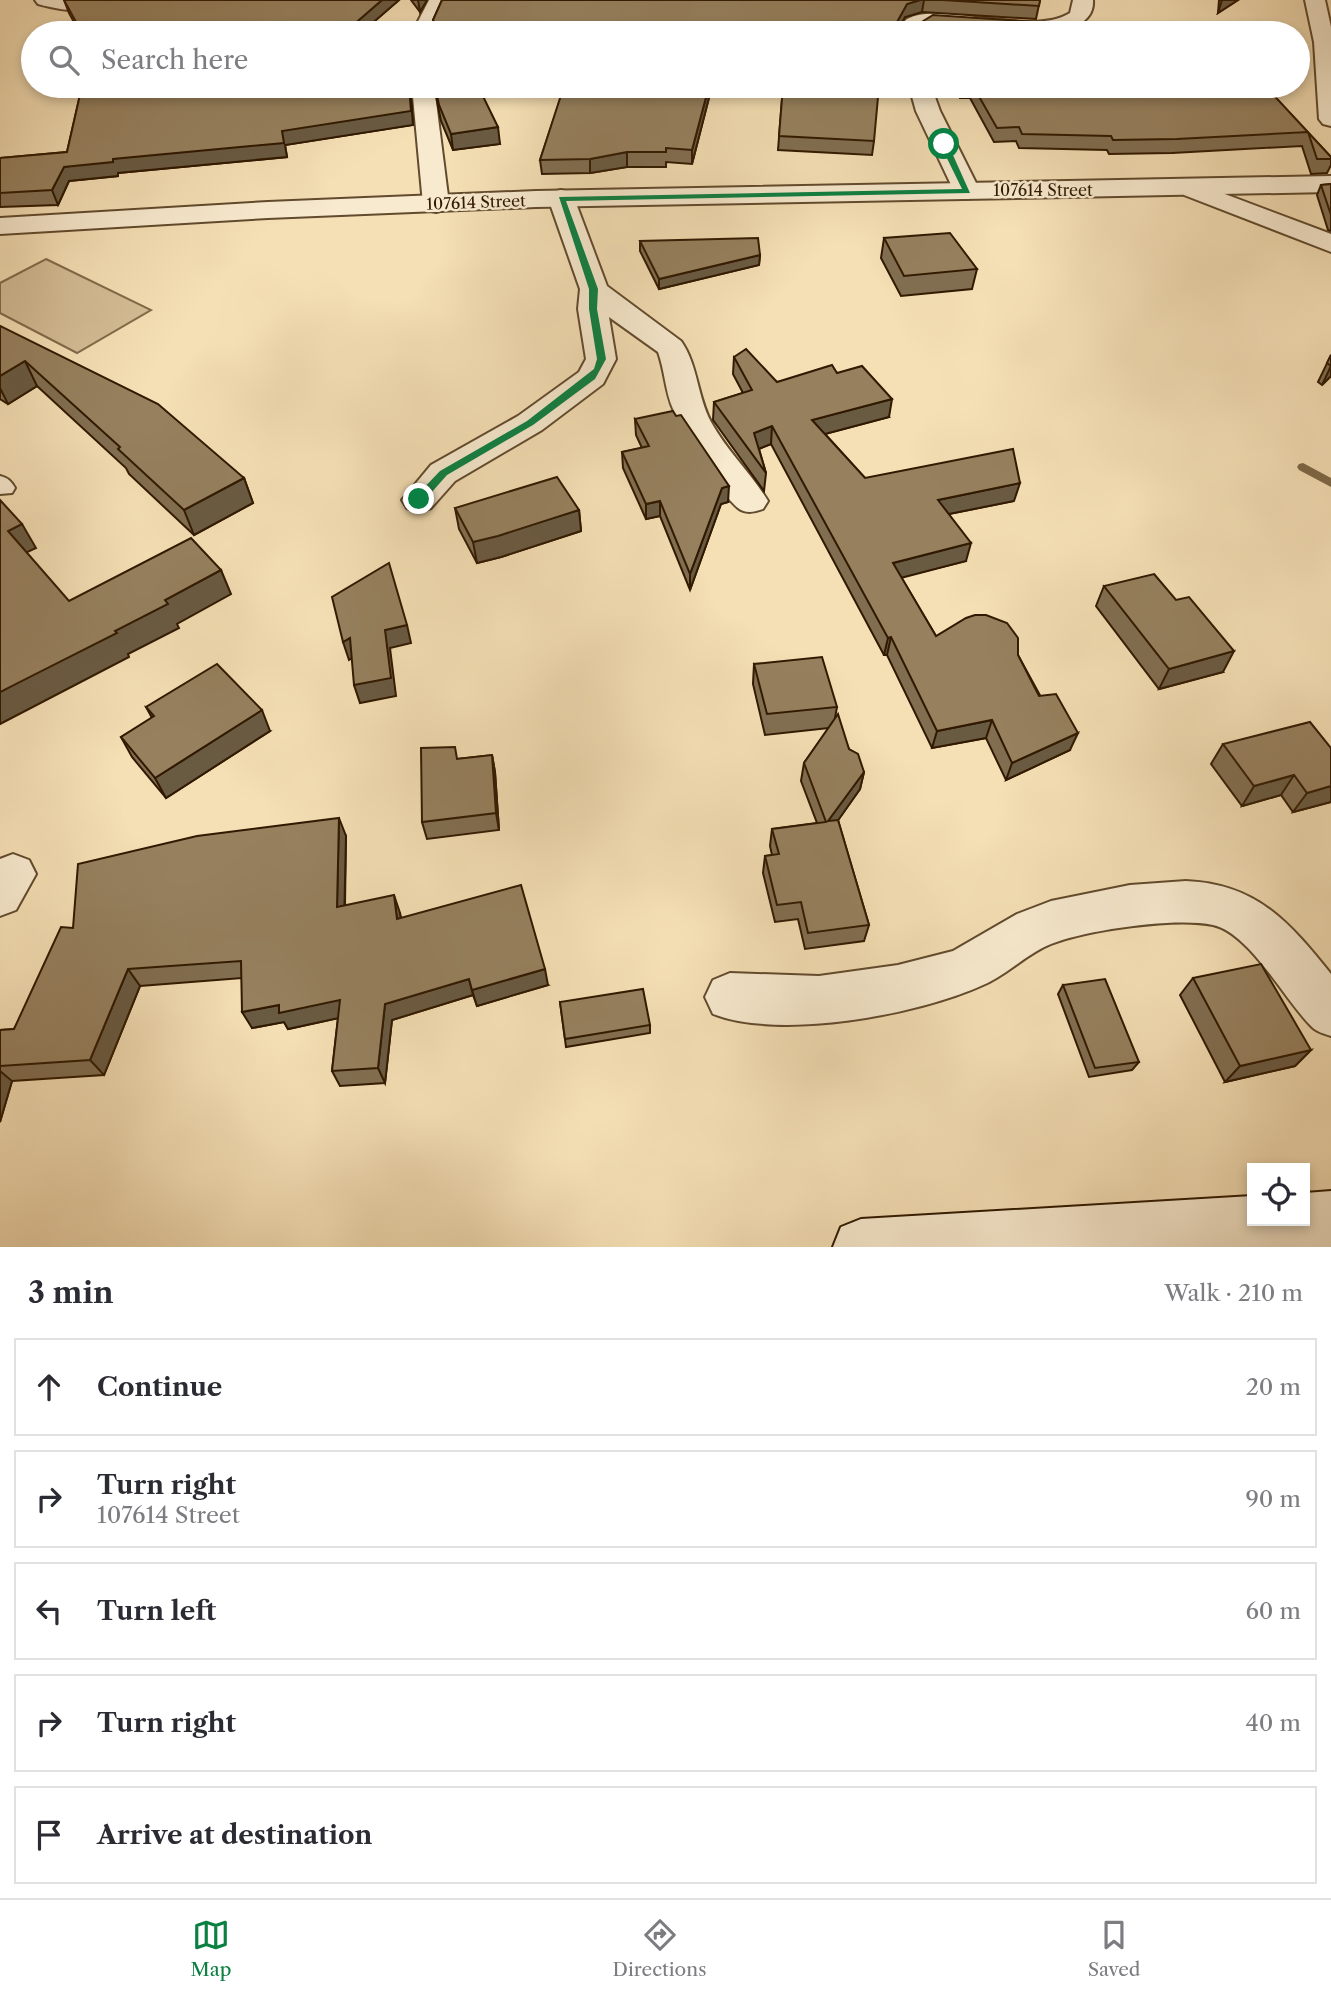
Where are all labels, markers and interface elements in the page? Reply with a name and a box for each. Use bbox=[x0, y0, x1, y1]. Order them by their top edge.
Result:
search box bbox=[21, 21, 1310, 98]
icon: search bbox=[45, 41, 83, 79]
text: Search here bbox=[101, 44, 248, 76]
route start bbox=[928, 128, 959, 159]
street label: 107614 Street bbox=[993, 180, 1093, 200]
street label: 107614 Street bbox=[426, 190, 526, 214]
route end bbox=[403, 483, 434, 514]
map controls bbox=[1247, 1163, 1310, 1226]
button: locate bbox=[1247, 1163, 1310, 1226]
text: 3 min bbox=[28, 1274, 114, 1311]
text: Walk · 210 m bbox=[1164, 1279, 1303, 1307]
icon: ahead bbox=[30, 1368, 68, 1406]
text: Continue bbox=[97, 1371, 222, 1403]
text: 20 m bbox=[1246, 1373, 1301, 1401]
text: Turn right bbox=[97, 1469, 236, 1501]
icon: right bbox=[30, 1480, 68, 1518]
text: 90 m bbox=[1245, 1485, 1301, 1513]
text: 107614 Street bbox=[97, 1501, 240, 1529]
icon: left bbox=[30, 1592, 68, 1630]
text: Turn left bbox=[97, 1595, 216, 1627]
text: 60 m bbox=[1245, 1597, 1301, 1625]
icon: right bbox=[30, 1704, 68, 1742]
text: Turn right bbox=[97, 1707, 236, 1739]
text: 40 m bbox=[1246, 1709, 1301, 1737]
icon: arrive bbox=[30, 1816, 68, 1854]
text: Arrive at destination bbox=[97, 1819, 372, 1851]
tab: Map bbox=[191, 1916, 231, 1981]
tab: Directions bbox=[613, 1916, 706, 1981]
tab: Saved bbox=[1088, 1916, 1140, 1981]

